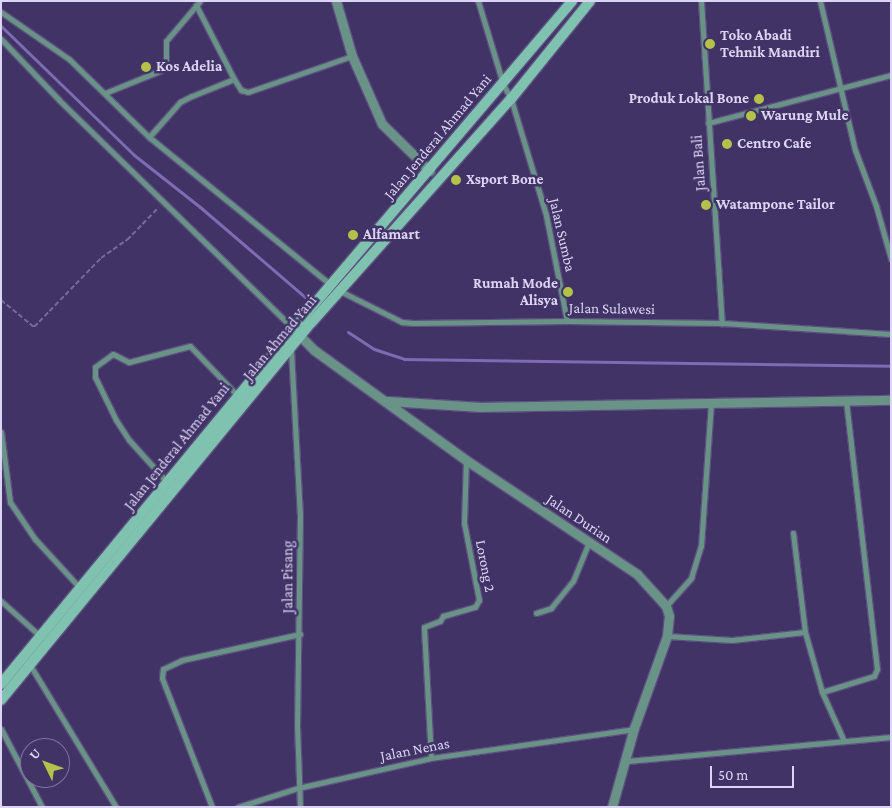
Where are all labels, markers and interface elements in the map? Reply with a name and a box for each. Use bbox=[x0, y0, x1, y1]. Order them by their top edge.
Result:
place label: Toko Abadi Tehnik Mandiri bbox=[720, 26, 820, 61]
marker: Toko Abadi Tehnik Mandiri bbox=[704, 38, 716, 50]
place label: Kos Adelia bbox=[156, 58, 222, 76]
marker: Kos Adelia bbox=[140, 61, 152, 73]
street label: Jalan Jenderal Ahmad Yani bbox=[380, 71, 496, 203]
place label: Produk Lokal Bone bbox=[629, 90, 749, 108]
marker: Produk Lokal Bone bbox=[753, 93, 765, 105]
place label: Warung Mule bbox=[761, 107, 848, 125]
marker: Warung Mule bbox=[745, 110, 757, 122]
street label: Jalan Bali bbox=[688, 134, 710, 192]
place label: Centro Cafe bbox=[737, 135, 811, 153]
marker: Centro Cafe bbox=[721, 138, 733, 150]
place label: Xsport Bone bbox=[466, 171, 543, 189]
marker: Xsport Bone bbox=[450, 174, 462, 186]
place label: Watampone Tailor bbox=[716, 196, 835, 214]
street label: Jalan Sumba bbox=[545, 197, 579, 273]
marker: Watampone Tailor bbox=[700, 199, 712, 211]
place label: Alfamart bbox=[363, 226, 420, 244]
marker: Alfamart bbox=[347, 229, 359, 241]
place label: Rumah Mode Alisya bbox=[473, 274, 558, 309]
marker: Rumah Mode Alisya bbox=[562, 286, 574, 298]
street label: Jalan Ahmad Yani bbox=[239, 292, 321, 384]
street label: Jalan Sulawesi bbox=[569, 299, 655, 319]
street label: Jalan Jenderal Ahmad Yani bbox=[120, 380, 234, 514]
street label: Jalan Durian bbox=[543, 490, 615, 548]
street label: Lorong 2 bbox=[471, 538, 499, 594]
street label: Jalan Pisang bbox=[279, 541, 297, 613]
street label: Jalan Nenas bbox=[379, 734, 451, 766]
north arrow bbox=[20, 738, 70, 788]
text: U bbox=[25, 745, 44, 763]
scale bar bbox=[712, 756, 796, 788]
text: 50 m bbox=[718, 767, 748, 783]

